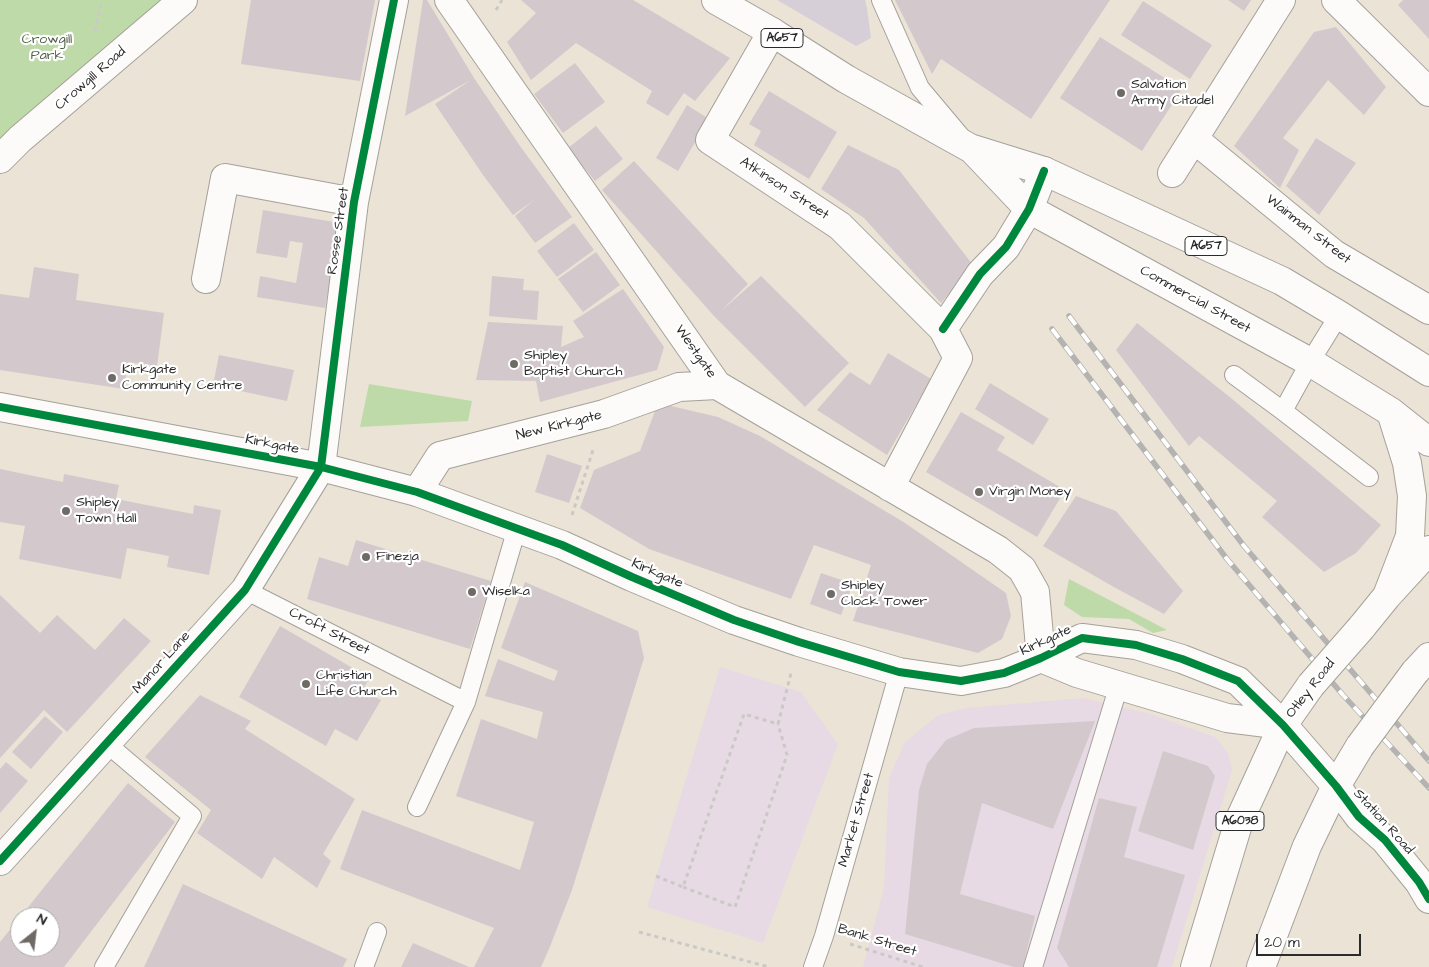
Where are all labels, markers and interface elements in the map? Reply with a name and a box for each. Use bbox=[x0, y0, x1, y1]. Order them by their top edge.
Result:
road number: A657 bbox=[761, 28, 803, 48]
park label: Crowgill Park bbox=[22, 32, 72, 64]
street label: Crowgill Road bbox=[52, 44, 130, 114]
place label: Salvation Army Citadel bbox=[1131, 77, 1214, 110]
marker: Salvation Army Citadel bbox=[1115, 87, 1127, 99]
street label: Atkinson Street bbox=[736, 154, 832, 224]
street label: Rosse Street bbox=[325, 186, 353, 276]
street label: Wainman Street bbox=[1262, 192, 1354, 268]
road number: A657 bbox=[1185, 237, 1227, 256]
street label: Commercial Street bbox=[1137, 263, 1253, 337]
street label: Westgate bbox=[671, 322, 719, 382]
place label: Shipley Baptist Church bbox=[524, 348, 622, 381]
marker: Shipley Baptist Church bbox=[508, 358, 520, 370]
place label: Kirkgate Community Centre bbox=[122, 362, 242, 394]
marker: Kirkgate Community Centre bbox=[106, 372, 118, 384]
street label: New Kirkgate bbox=[514, 407, 604, 445]
street label: Kirkgate bbox=[244, 432, 300, 458]
place label: Virgin Money bbox=[989, 484, 1071, 500]
marker: Virgin Money bbox=[973, 486, 985, 498]
place label: Shipley Town Hall bbox=[76, 495, 137, 528]
marker: Shipley Town Hall bbox=[60, 505, 72, 517]
place label: Finezja bbox=[376, 549, 419, 565]
marker: Finezja bbox=[360, 551, 372, 563]
street label: Kirkgate bbox=[629, 556, 685, 592]
place label: Shipley Clock Tower bbox=[841, 578, 927, 610]
place label: Wiselka bbox=[482, 584, 530, 600]
marker: Wiselka bbox=[466, 586, 478, 598]
marker: Shipley Clock Tower bbox=[825, 588, 837, 600]
street label: Croft Street bbox=[286, 604, 372, 660]
street label: Kirkgate bbox=[1018, 622, 1074, 660]
street label: Manor Lane bbox=[130, 628, 194, 698]
street label: Otley Road bbox=[1283, 656, 1339, 722]
place label: Christian Life Church bbox=[316, 668, 397, 700]
marker: Christian Life Church bbox=[300, 678, 312, 690]
street label: Market Street bbox=[836, 771, 878, 869]
street label: Station Road bbox=[1349, 786, 1417, 858]
road number: A6038 bbox=[1216, 811, 1264, 830]
north arrow bbox=[10, 907, 60, 957]
text: N bbox=[33, 909, 50, 931]
street label: Bank Street bbox=[836, 921, 918, 961]
scale bar bbox=[1259, 924, 1364, 956]
text: 20 m bbox=[1264, 932, 1300, 953]

